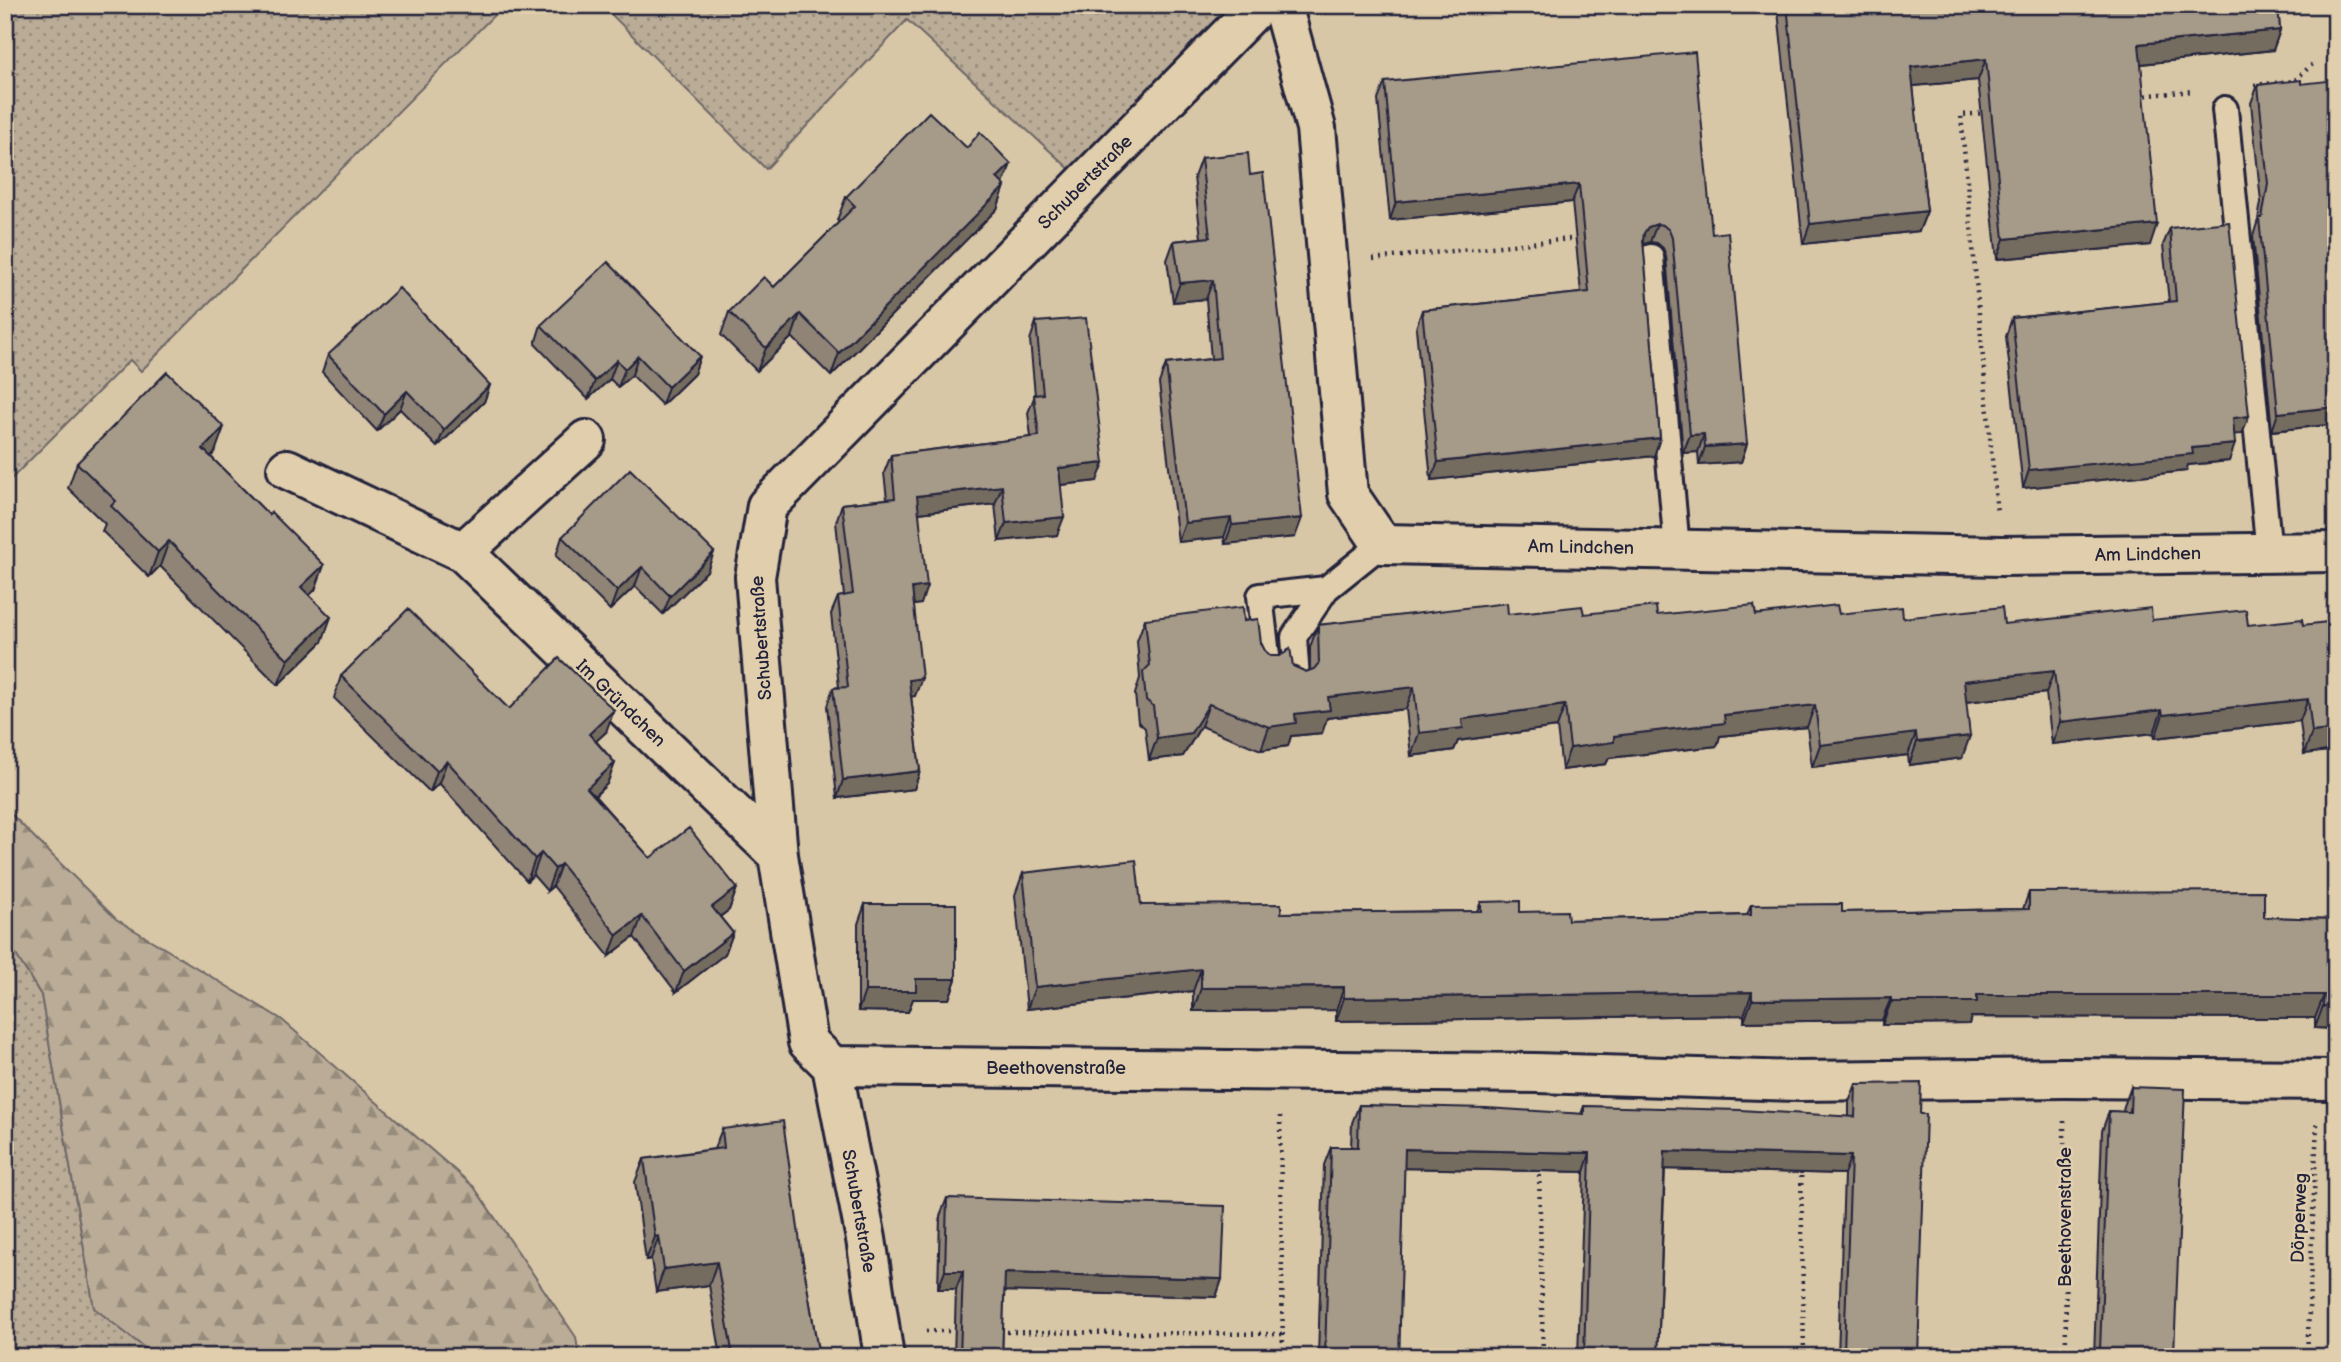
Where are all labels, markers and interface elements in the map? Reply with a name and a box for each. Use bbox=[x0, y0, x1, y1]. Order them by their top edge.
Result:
street label: Schubertstraße bbox=[1034, 131, 1137, 234]
street label: Am Lindchen bbox=[1528, 536, 1634, 559]
street label: Am Lindchen bbox=[2095, 543, 2201, 566]
street label: Schubertstraße bbox=[747, 575, 776, 701]
street label: Im Gründchen bbox=[572, 655, 670, 751]
street label: Beethovenstraße bbox=[986, 1058, 1126, 1079]
street label: Beethovenstraße bbox=[2055, 1147, 2076, 1287]
street label: Schubertstraße bbox=[837, 1148, 880, 1275]
street label: Dörperweg bbox=[2287, 1173, 2312, 1263]

